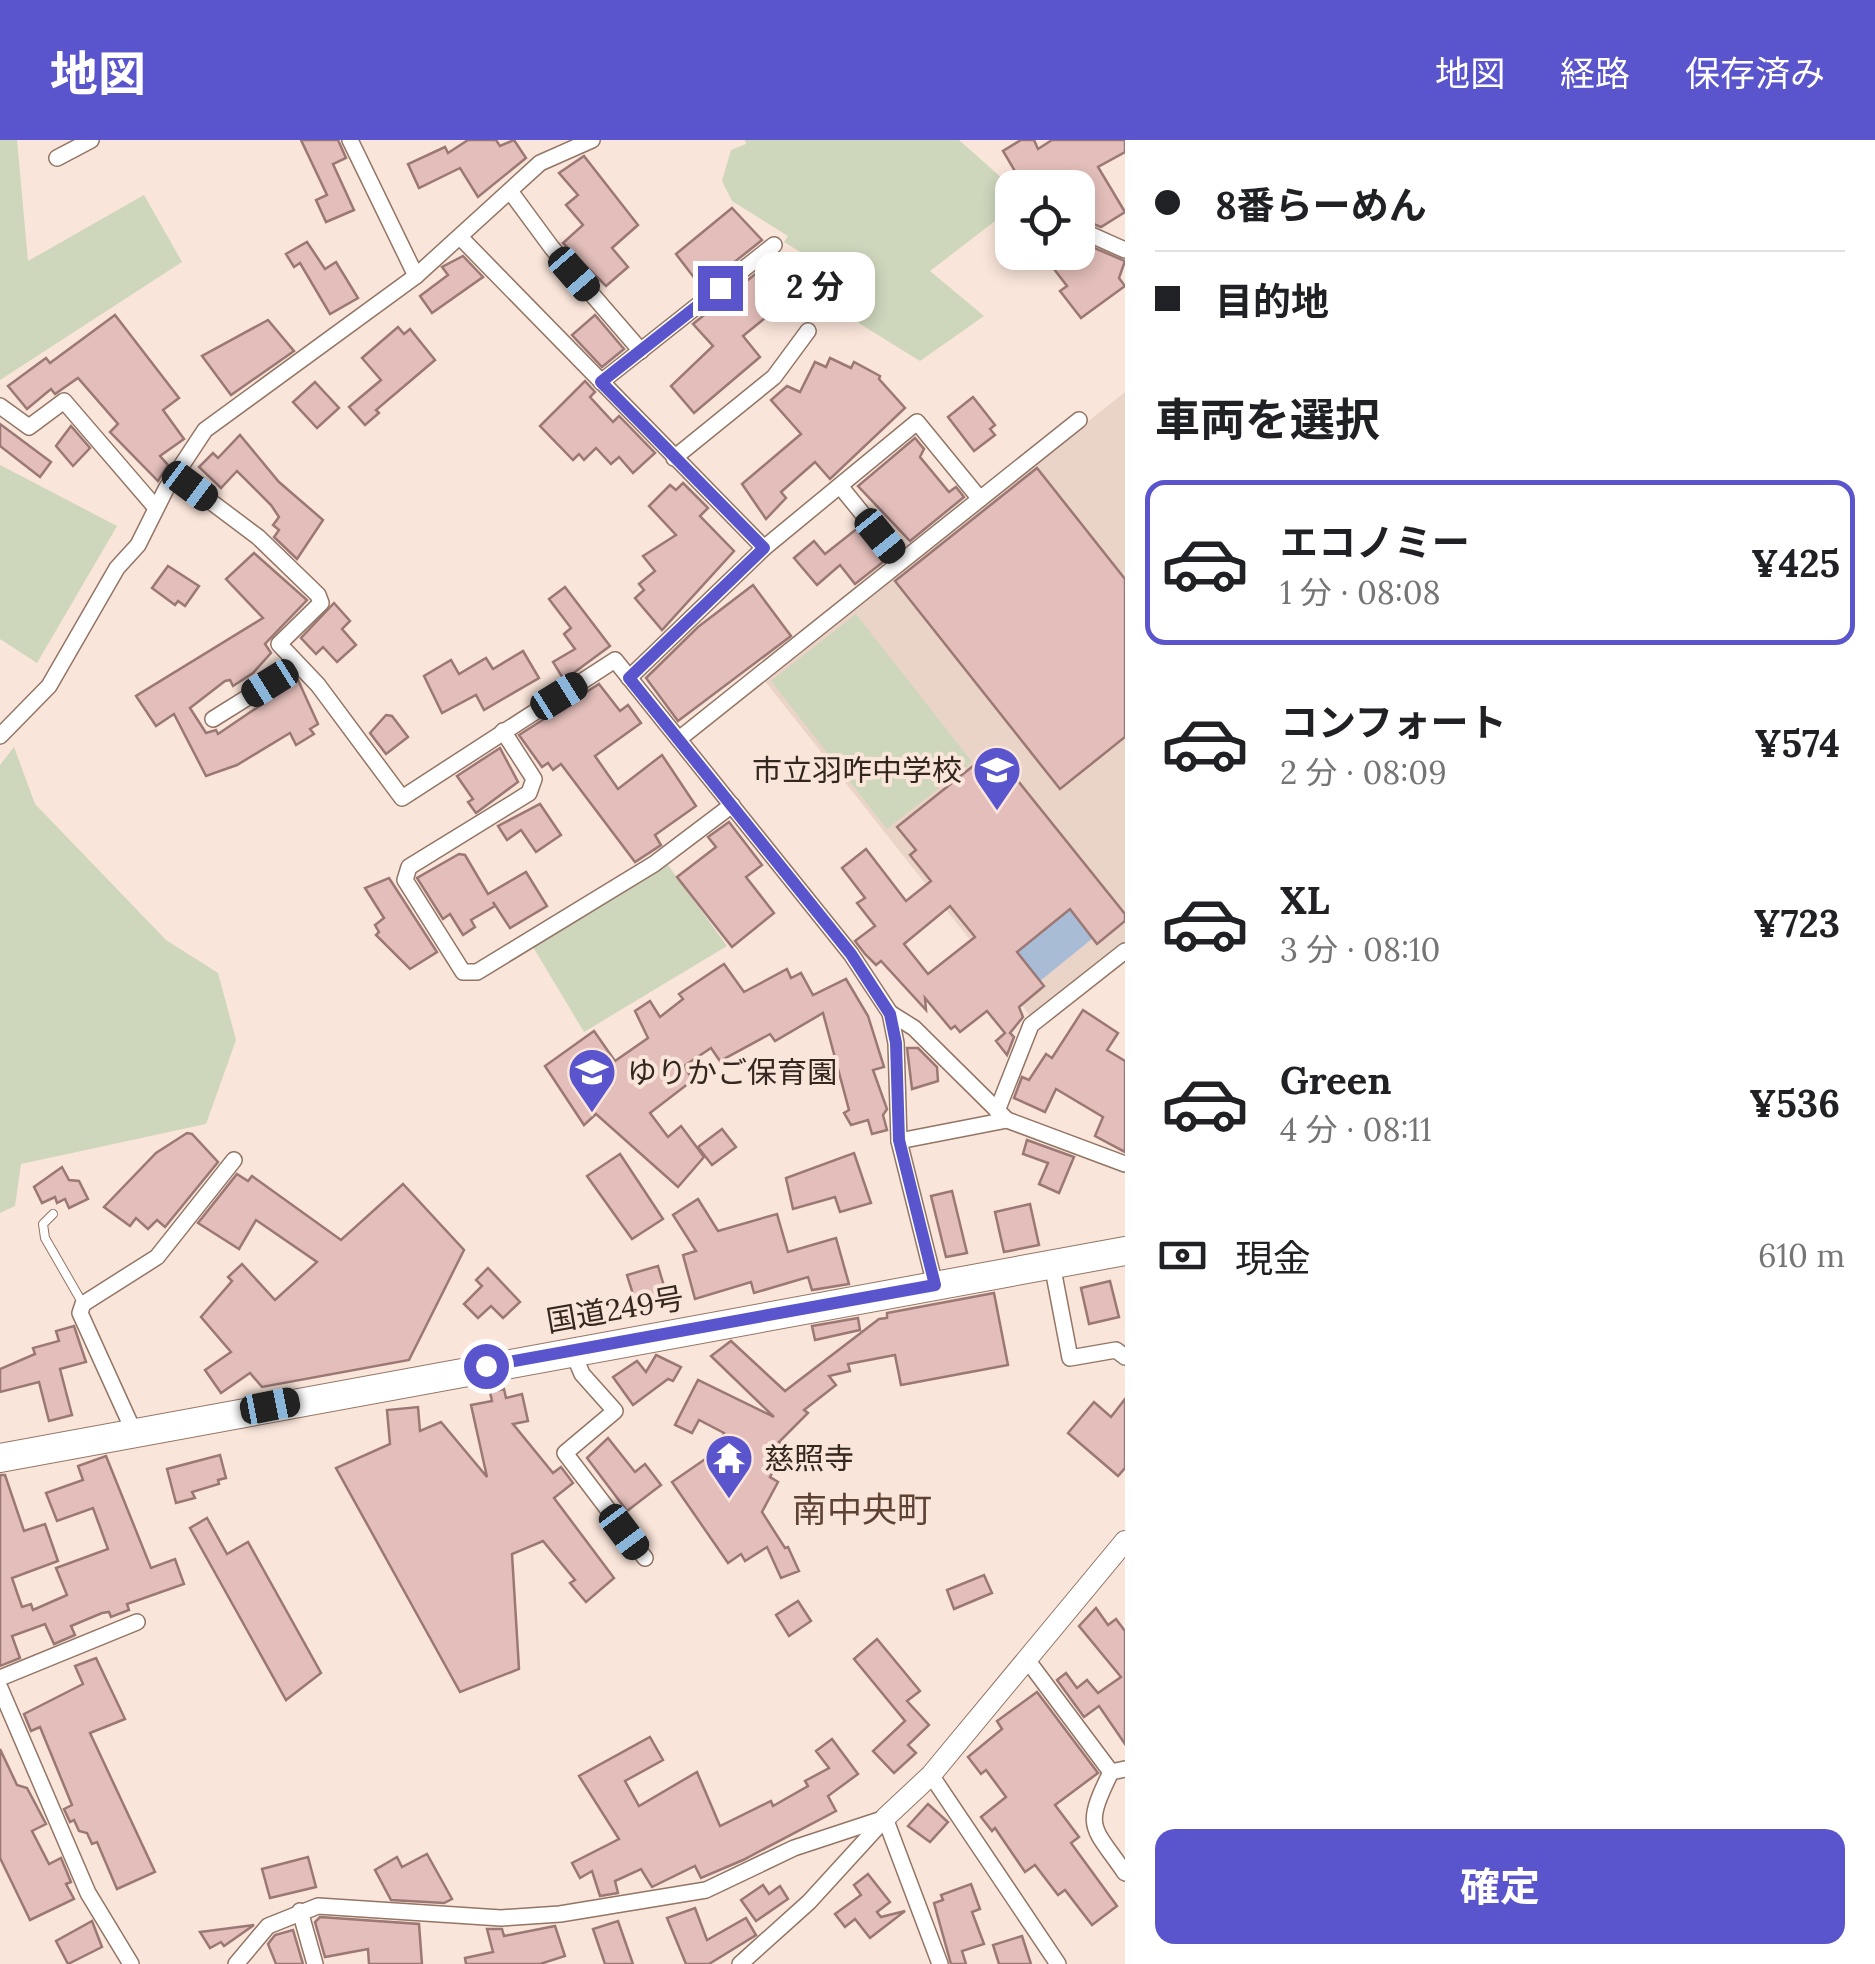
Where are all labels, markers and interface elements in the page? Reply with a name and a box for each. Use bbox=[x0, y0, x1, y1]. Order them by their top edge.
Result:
text: 地図 bbox=[50, 43, 146, 104]
text: 地図 bbox=[1435, 51, 1505, 96]
text: 経路 bbox=[1560, 51, 1630, 96]
text: 保存済み bbox=[1685, 51, 1825, 96]
map controls bbox=[995, 170, 1095, 270]
button: locate bbox=[995, 170, 1095, 270]
text: 8番らーめん bbox=[1215, 181, 1427, 229]
car bbox=[543, 242, 605, 306]
callout: 2 分 bbox=[755, 253, 875, 323]
route end bbox=[698, 266, 743, 311]
text: 2 分 bbox=[786, 266, 844, 307]
text: 目的地 bbox=[1215, 277, 1329, 325]
text: 車両を選択 bbox=[1155, 391, 1380, 448]
car bbox=[157, 456, 223, 516]
car bbox=[849, 503, 911, 569]
icon: car bbox=[1160, 518, 1250, 608]
text: エコノミー bbox=[1280, 518, 1470, 566]
text: ¥425 bbox=[1751, 539, 1840, 587]
text: 1 分 · 08:08 bbox=[1280, 572, 1441, 613]
car bbox=[237, 654, 303, 712]
car bbox=[526, 667, 592, 725]
icon: car bbox=[1160, 698, 1250, 788]
text: コンフォート bbox=[1280, 698, 1507, 746]
text: ¥574 bbox=[1754, 719, 1840, 767]
school or university icon: 市立羽咋中学校 bbox=[971, 744, 1023, 812]
place label: 市立羽咋中学校 bbox=[752, 751, 962, 789]
text: 2 分 · 08:09 bbox=[1280, 752, 1447, 793]
text: XL bbox=[1280, 876, 1330, 924]
icon: car bbox=[1160, 878, 1250, 968]
text: ¥723 bbox=[1753, 899, 1840, 947]
text: 3 分 · 08:10 bbox=[1280, 929, 1440, 970]
school or university icon: ゆりかご保育園 bbox=[566, 1046, 618, 1114]
place label: ゆりかご保育園 bbox=[627, 1053, 837, 1091]
text: Green bbox=[1280, 1056, 1392, 1104]
icon: car bbox=[1160, 1058, 1250, 1148]
text: ¥536 bbox=[1749, 1079, 1840, 1127]
text: 4 分 · 08:11 bbox=[1280, 1109, 1432, 1150]
icon: cash bbox=[1155, 1228, 1210, 1283]
text: 現金 bbox=[1235, 1234, 1311, 1282]
text: 610 m bbox=[1758, 1235, 1845, 1276]
street label: 国道249号 bbox=[543, 1278, 687, 1340]
route start bbox=[464, 1344, 509, 1389]
car bbox=[238, 1386, 302, 1426]
temple icon: 慈照寺 bbox=[703, 1432, 755, 1500]
place label: 慈照寺 bbox=[764, 1439, 854, 1477]
district label: 南中央町 bbox=[792, 1487, 932, 1532]
car bbox=[594, 1499, 654, 1565]
button: 確定 bbox=[1155, 1829, 1845, 1944]

